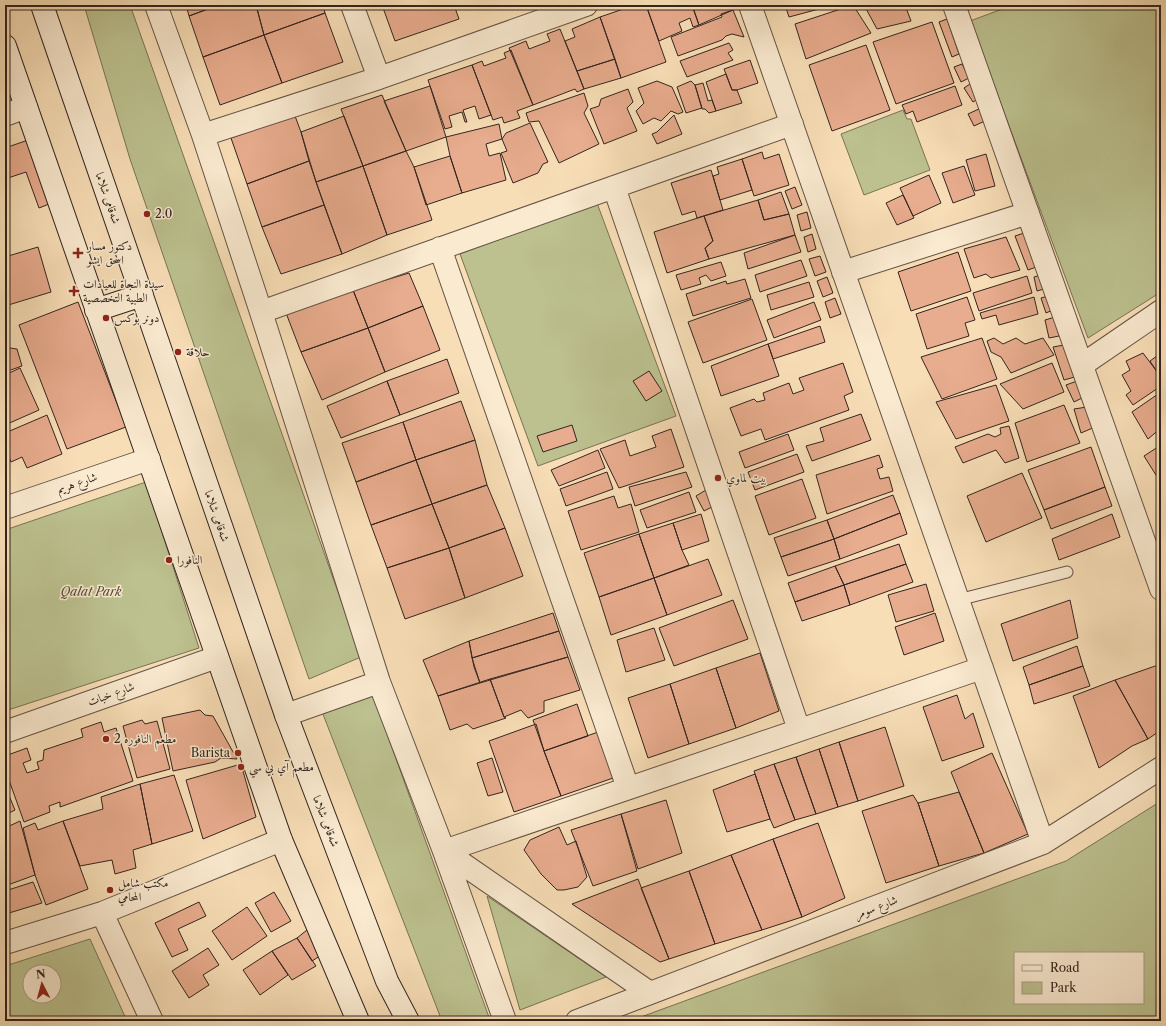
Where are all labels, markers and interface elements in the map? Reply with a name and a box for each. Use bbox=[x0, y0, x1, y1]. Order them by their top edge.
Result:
street label: شەقامی شلاما bbox=[93, 170, 124, 226]
place label: 2.0 bbox=[155, 206, 172, 221]
marker: 2.0 bbox=[142, 209, 152, 219]
place label: دكتور مسار اسحق ايشو bbox=[86, 238, 132, 268]
marker: دكتور مسار اسحق ايشو bbox=[72, 247, 84, 259]
place label: سيدة النجاة للعيادات الطبية التخصصية bbox=[83, 276, 164, 305]
marker: سيدة النجاة للعيادات الطبية التخصصية bbox=[68, 285, 80, 297]
place label: دونر بوكس bbox=[114, 310, 159, 327]
marker: دونر بوكس bbox=[101, 313, 111, 323]
place label: حلاقة bbox=[186, 344, 210, 359]
marker: حلاقة bbox=[173, 347, 183, 357]
street label: شارع هريم bbox=[55, 469, 100, 500]
place label: بيت لماوي bbox=[726, 470, 767, 488]
marker: بيت لماوي bbox=[713, 473, 723, 483]
street label: شەقامی شلاما bbox=[202, 488, 233, 544]
place label: النافورا bbox=[177, 552, 203, 568]
marker: النافورا bbox=[164, 555, 174, 565]
park label: Qalat Park bbox=[61, 584, 122, 599]
street label: شارع خبات bbox=[85, 678, 138, 713]
place label: مطعم النافوره 2 bbox=[114, 731, 177, 750]
marker: مطعم النافوره 2 bbox=[101, 734, 111, 744]
place label: Barista bbox=[191, 745, 231, 760]
marker: Barista bbox=[233, 748, 243, 758]
place label: مطعم آي بي سي bbox=[249, 759, 314, 778]
marker: مطعم آي بي سي bbox=[236, 762, 246, 772]
street label: شەقامی شلاما bbox=[310, 793, 343, 849]
place label: مكتب شامل المحامي bbox=[118, 875, 168, 907]
marker: مكتب شامل المحامي bbox=[105, 885, 115, 895]
street label: شارع سومر bbox=[852, 891, 901, 925]
legend bbox=[1014, 952, 1144, 1004]
text: Road bbox=[1050, 960, 1080, 975]
north arrow bbox=[22, 964, 62, 1004]
text: N bbox=[35, 967, 47, 982]
text: Park bbox=[1050, 980, 1077, 995]

